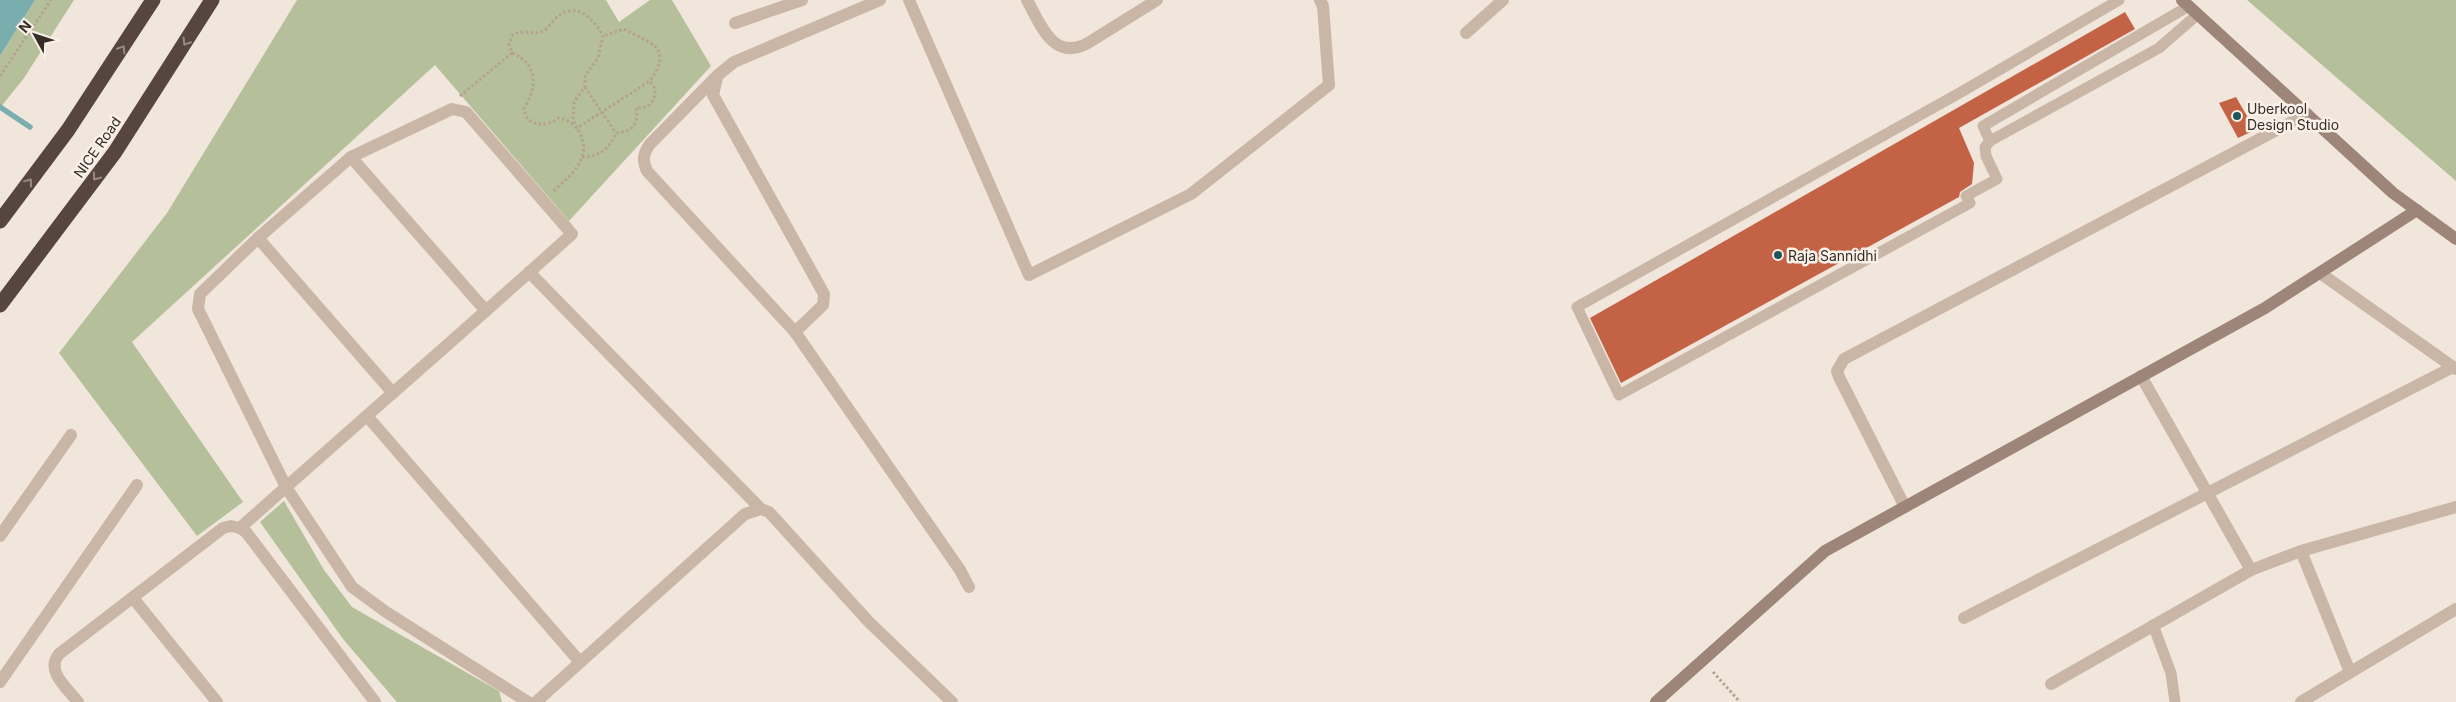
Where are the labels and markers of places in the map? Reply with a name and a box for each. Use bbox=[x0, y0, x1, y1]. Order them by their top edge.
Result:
place label: Uberkool Design Studio bbox=[2247, 100, 2339, 133]
marker: Uberkool Design Studio bbox=[2231, 110, 2243, 122]
place label: Raja Sannidhi bbox=[1788, 247, 1877, 264]
marker: Raja Sannidhi bbox=[1772, 249, 1784, 261]

